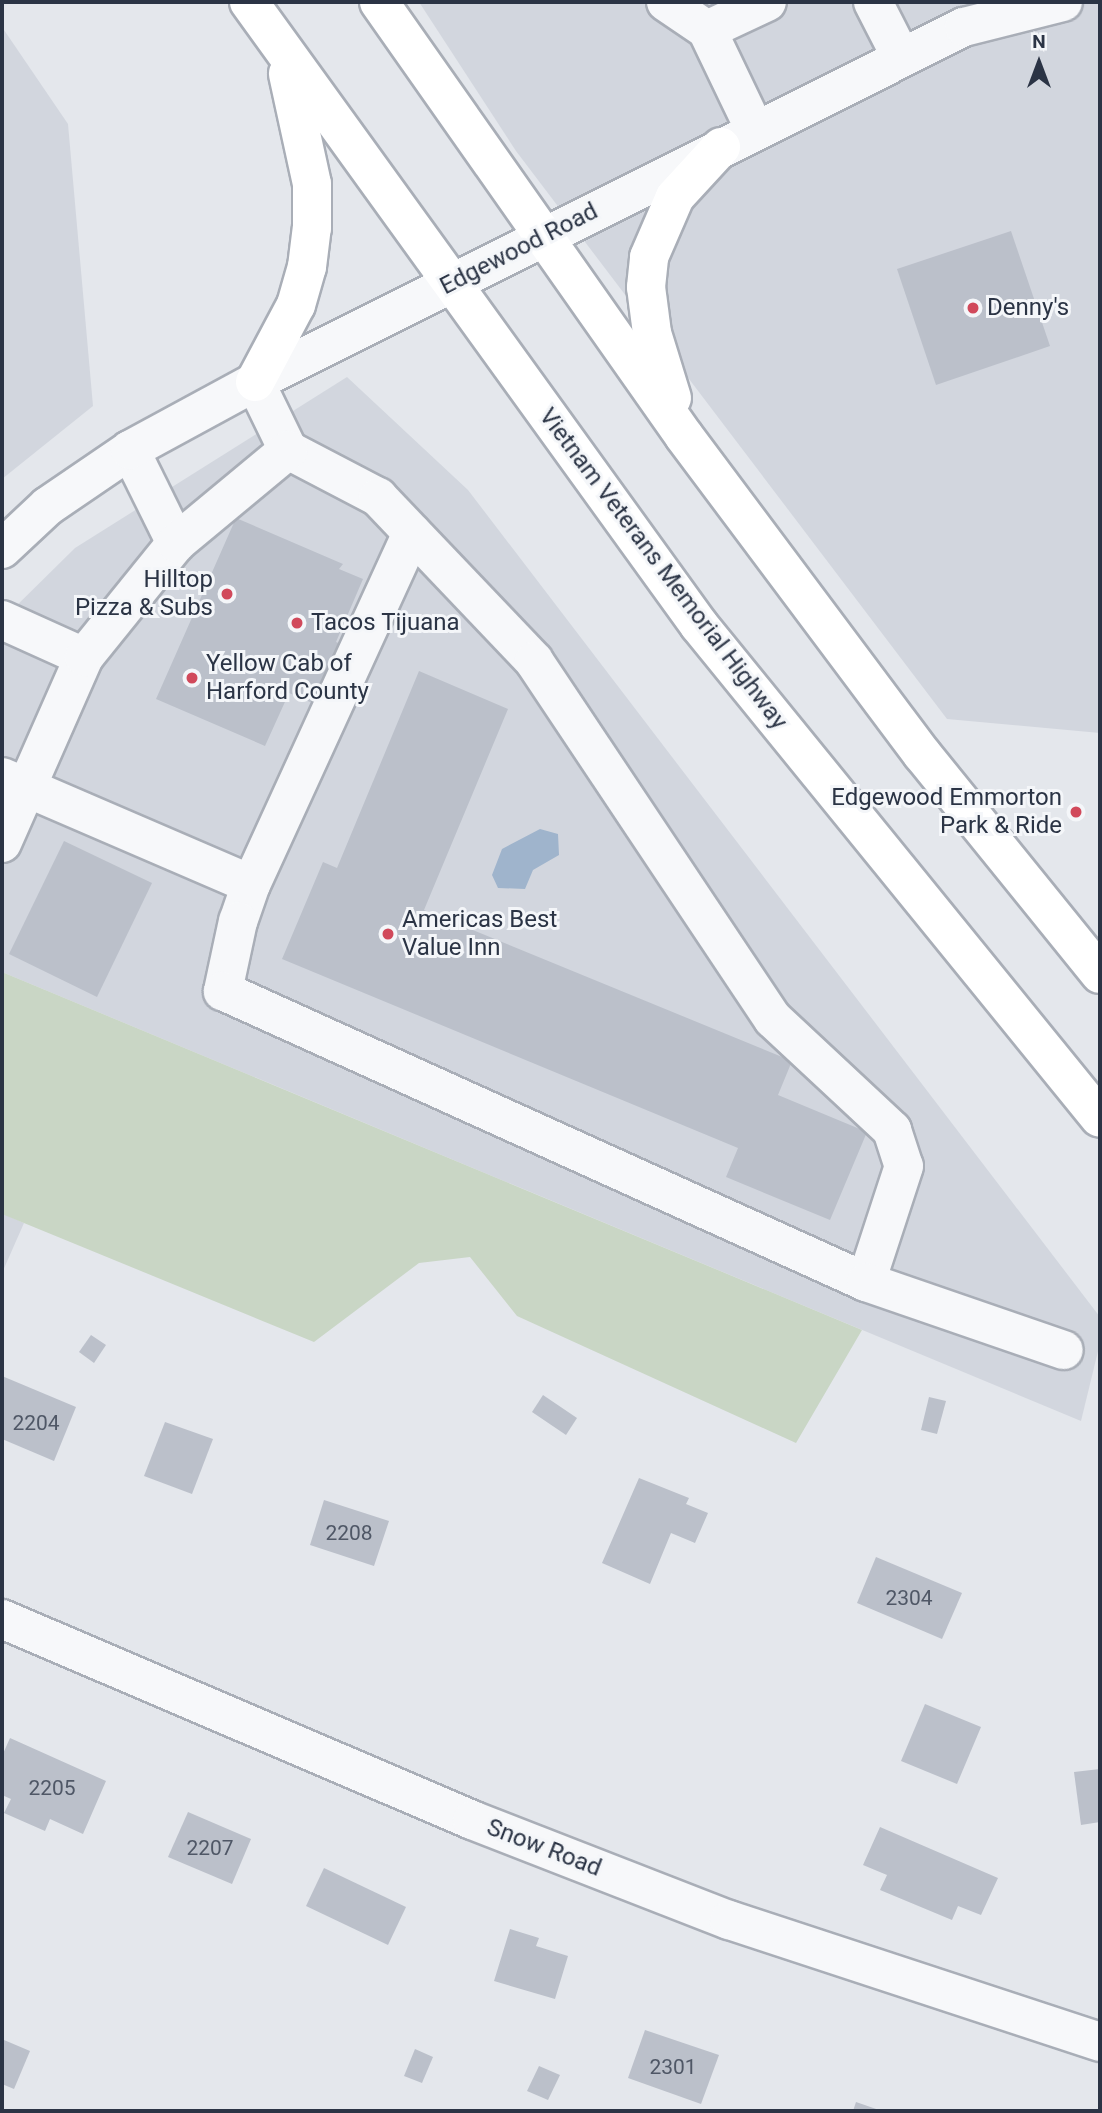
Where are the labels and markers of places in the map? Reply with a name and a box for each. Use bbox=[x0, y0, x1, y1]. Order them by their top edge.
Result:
place label: Denny's bbox=[987, 294, 1069, 322]
marker: Denny's bbox=[965, 300, 981, 316]
place label: Hilltop Pizza & Subs bbox=[75, 566, 213, 622]
marker: Hilltop Pizza & Subs bbox=[219, 586, 235, 602]
place label: Tacos Tijuana bbox=[311, 609, 460, 637]
marker: Tacos Tijuana bbox=[289, 615, 305, 631]
place label: Yellow Cab of Harford County bbox=[206, 650, 369, 706]
marker: Yellow Cab of Harford County bbox=[184, 670, 200, 686]
place label: Edgewood Emmorton Park & Ride bbox=[831, 784, 1062, 840]
marker: Edgewood Emmorton Park & Ride bbox=[1068, 804, 1084, 820]
place label: Americas Best Value Inn bbox=[402, 906, 557, 962]
marker: Americas Best Value Inn bbox=[380, 926, 396, 942]

